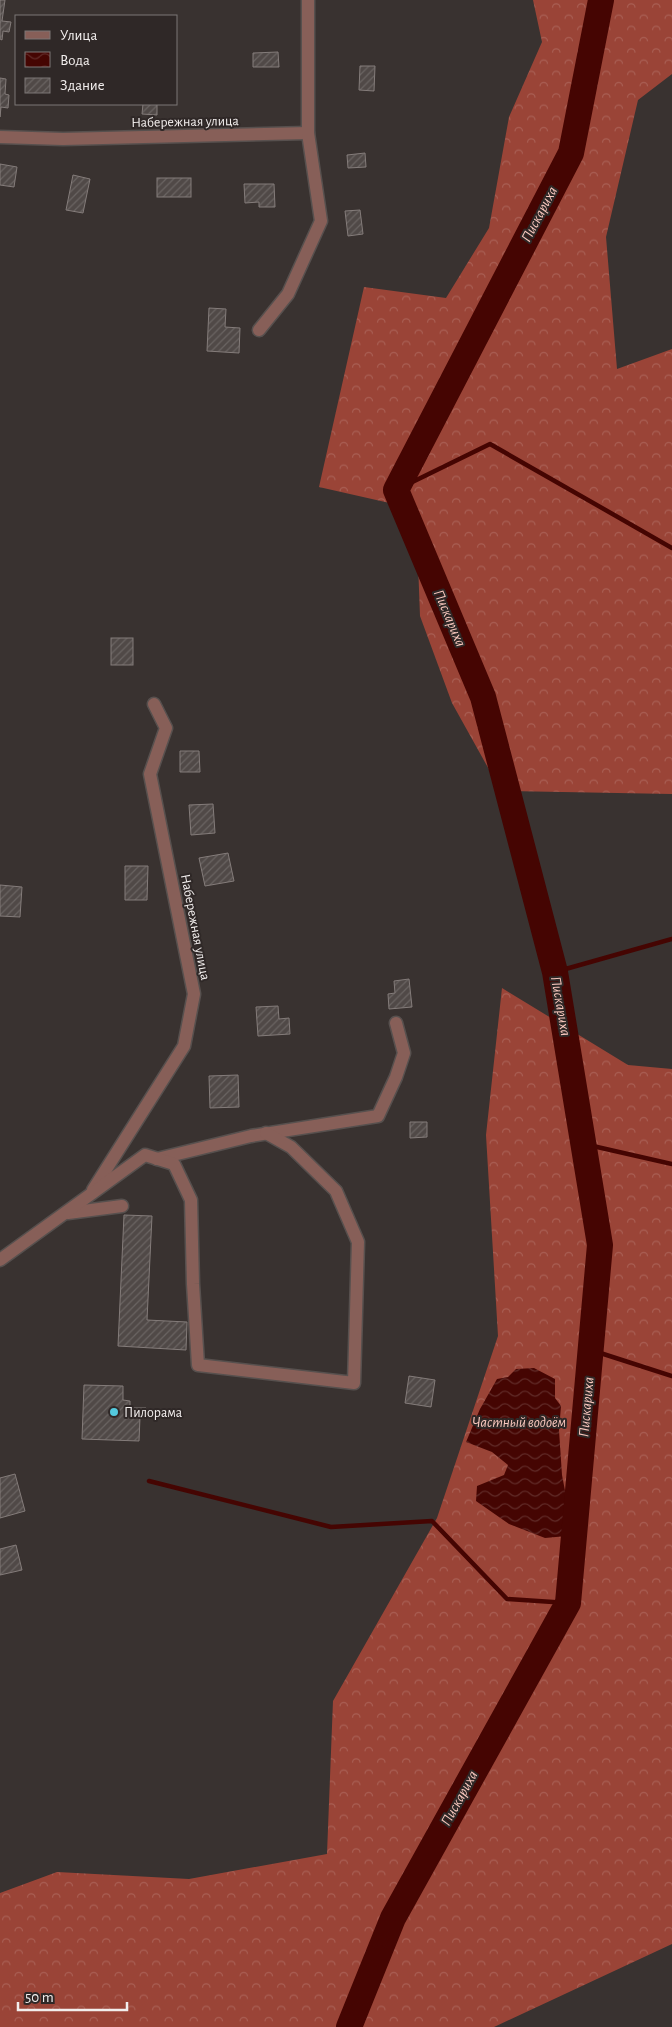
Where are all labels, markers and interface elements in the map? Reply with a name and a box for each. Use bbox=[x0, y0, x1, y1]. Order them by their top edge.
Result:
legend bbox=[15, 15, 178, 105]
text: Улица bbox=[60, 28, 97, 43]
text: Вода bbox=[60, 53, 90, 68]
text: Здание bbox=[60, 78, 105, 93]
street label: Набережная улица bbox=[131, 114, 240, 130]
water label: Пискариха bbox=[519, 184, 560, 244]
water label: Пискариха bbox=[431, 587, 468, 649]
street label: Набережная улица bbox=[178, 873, 212, 982]
water label: Пискариха bbox=[548, 975, 573, 1037]
water label: Пискариха bbox=[576, 1376, 597, 1438]
marker: Пилорама bbox=[108, 1406, 120, 1418]
place label: Пилорама bbox=[124, 1406, 183, 1420]
water label: Частный водоём bbox=[472, 1415, 566, 1430]
water label: Пискариха bbox=[438, 1768, 481, 1828]
scale bar bbox=[18, 1980, 126, 2012]
text: 50 m bbox=[25, 1990, 54, 2005]

